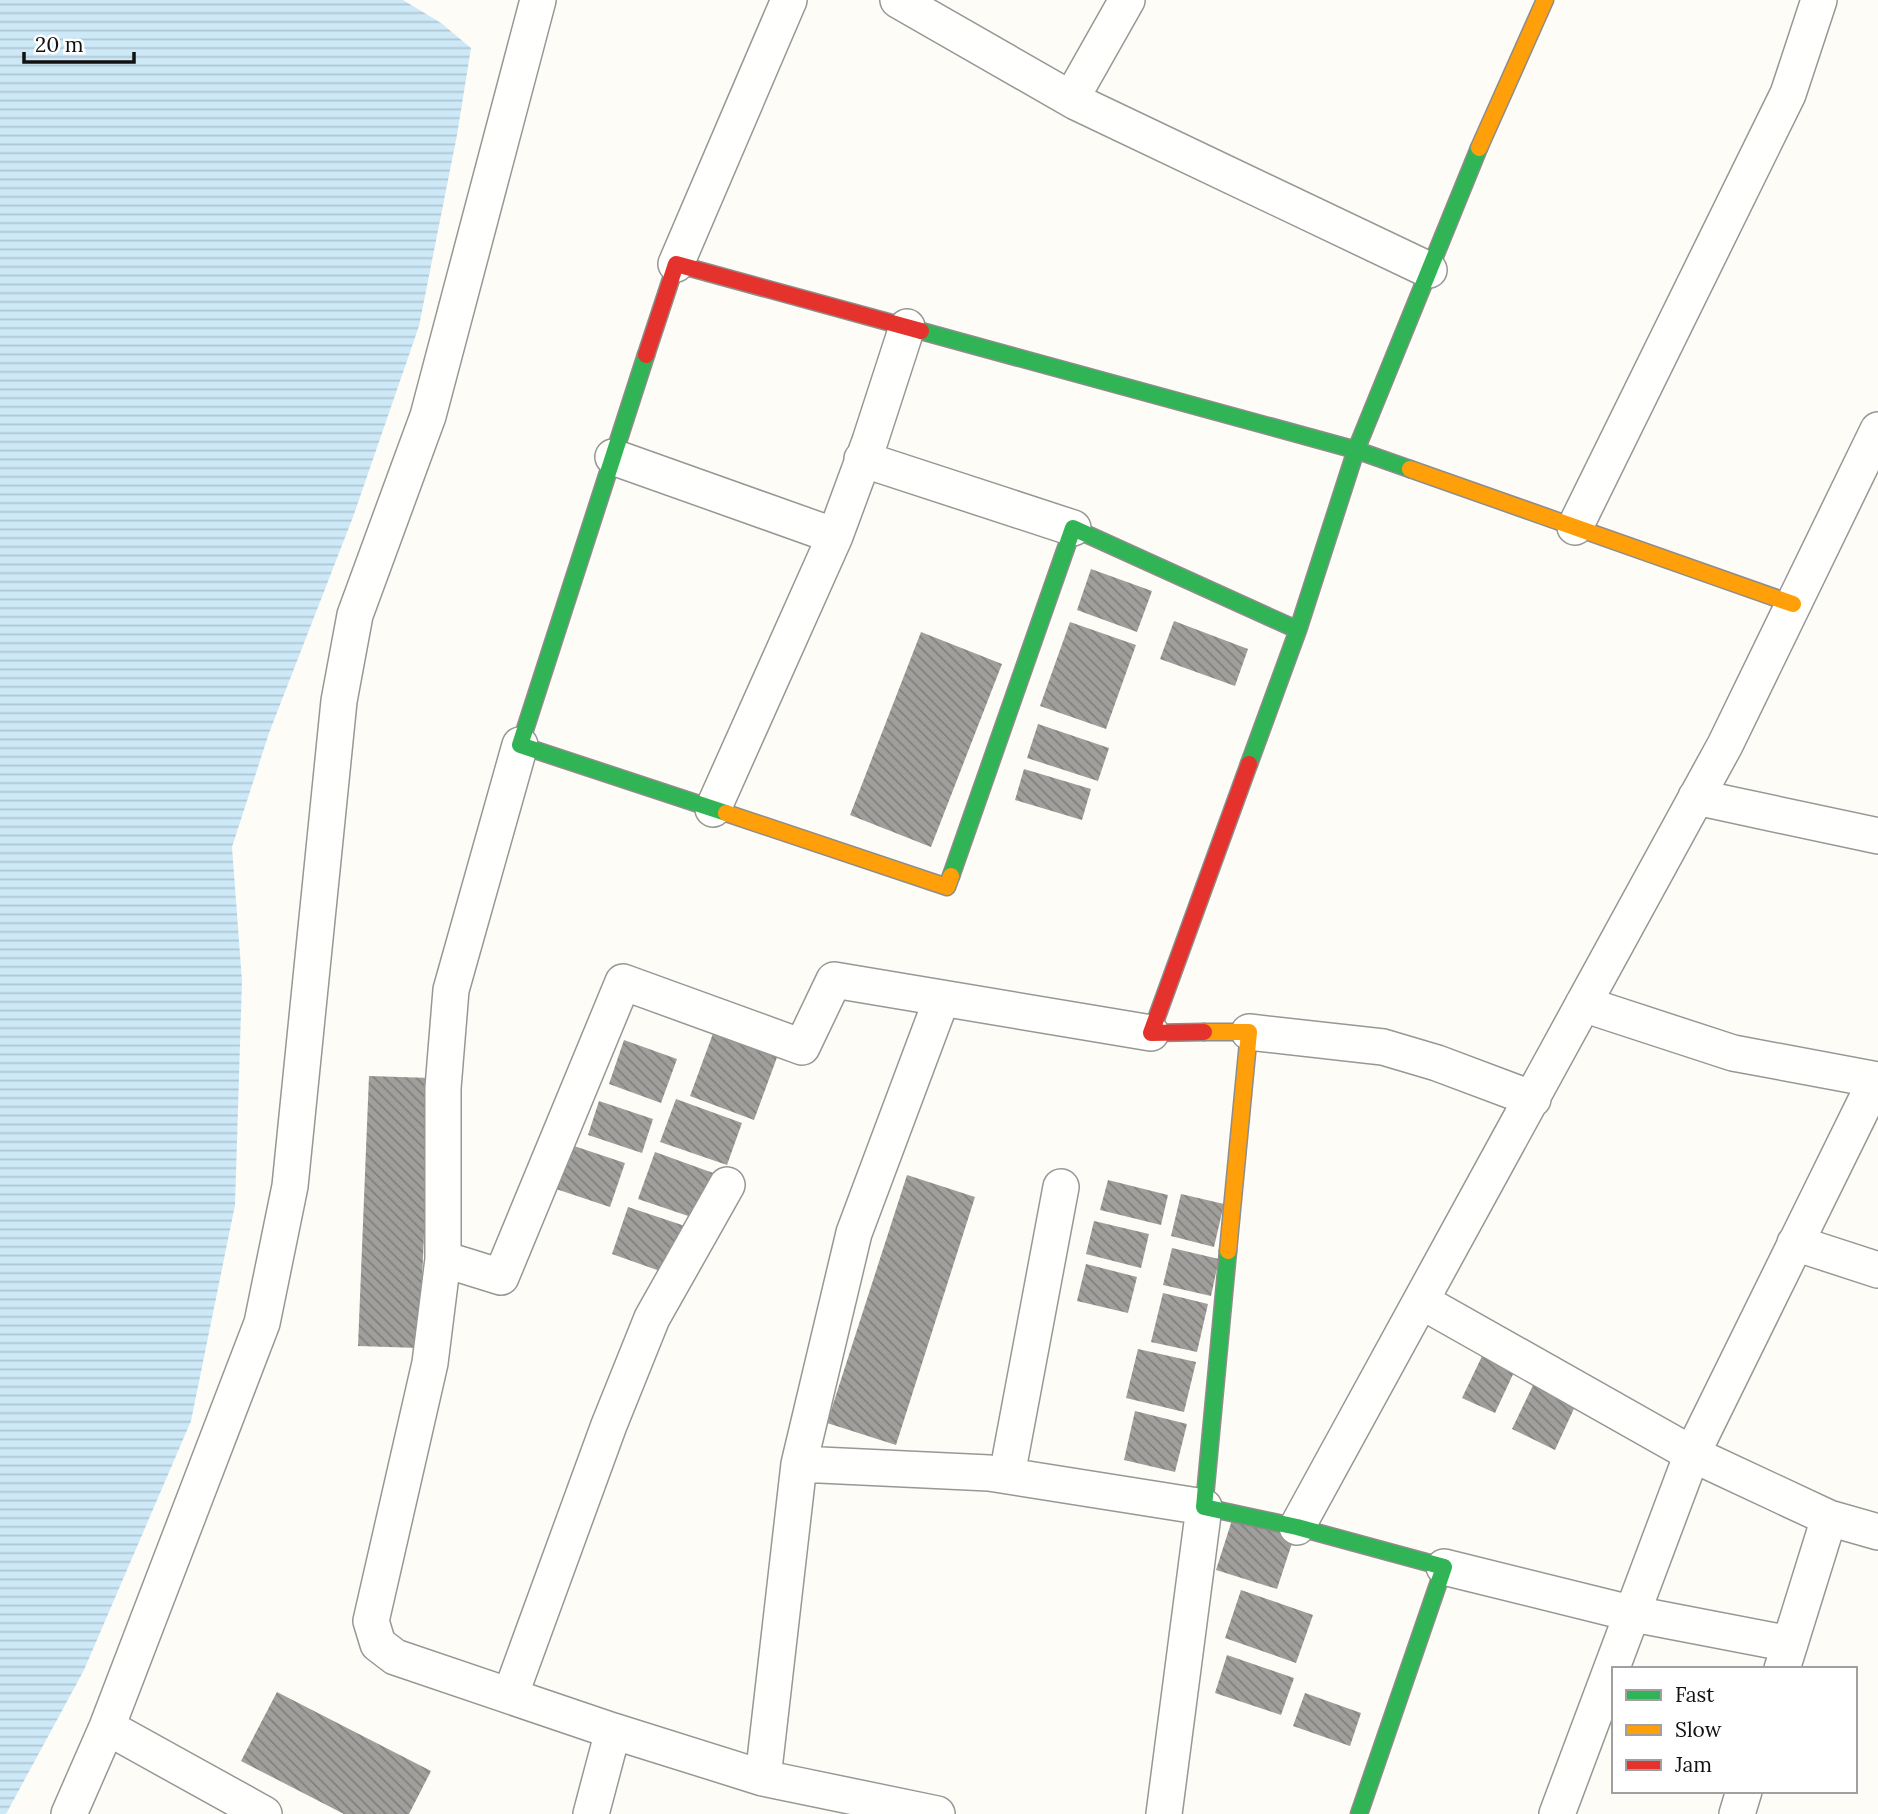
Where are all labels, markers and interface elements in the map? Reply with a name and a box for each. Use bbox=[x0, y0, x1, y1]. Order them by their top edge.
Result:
scale bar bbox=[24, 21, 135, 65]
text: 20 m bbox=[35, 31, 84, 58]
legend bbox=[1612, 1667, 1857, 1793]
text: Fast bbox=[1675, 1681, 1715, 1708]
text: Slow bbox=[1675, 1716, 1722, 1743]
text: Jam bbox=[1674, 1751, 1712, 1778]

